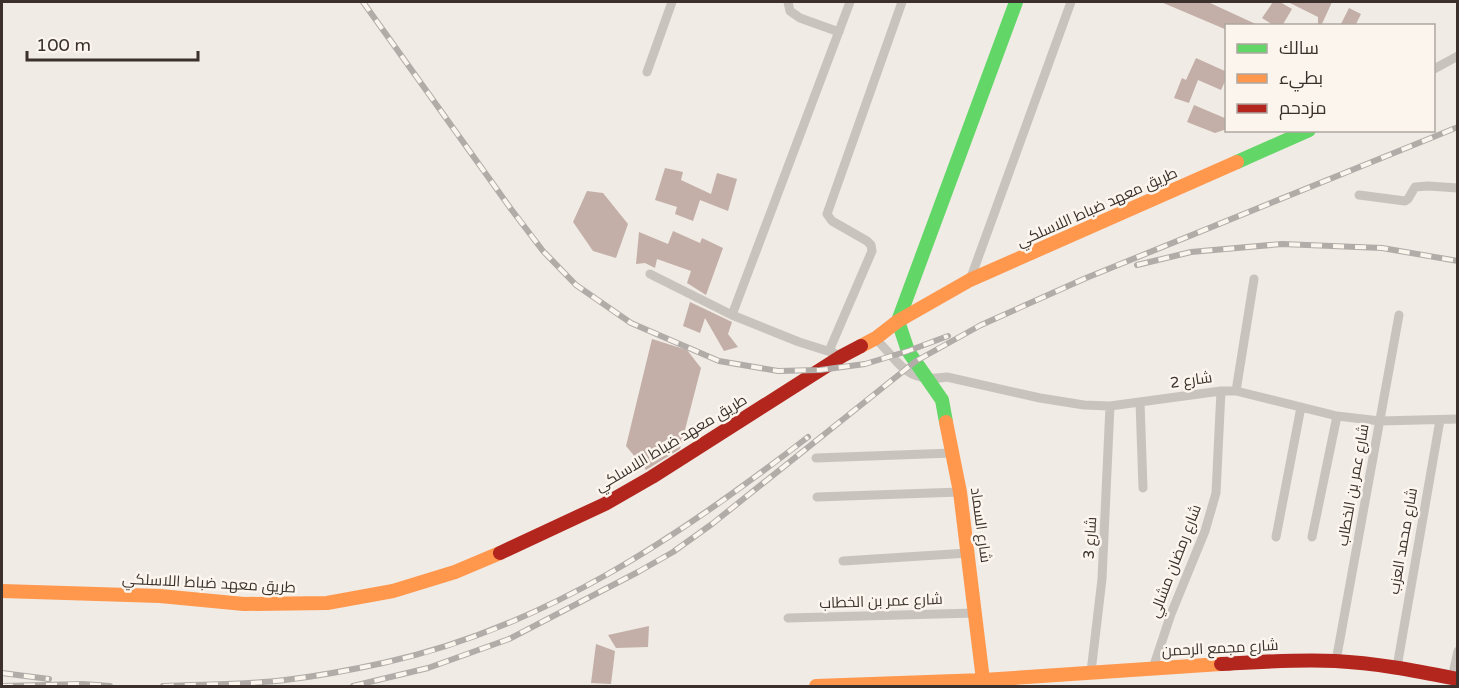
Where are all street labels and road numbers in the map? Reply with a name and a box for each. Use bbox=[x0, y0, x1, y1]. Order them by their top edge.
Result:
street label: طريق معهد ضباط اللاسلكي bbox=[1014, 163, 1181, 253]
street label: شارع 2 bbox=[1169, 368, 1214, 394]
street label: طريق معهد ضباط اللاسلكي bbox=[592, 390, 752, 498]
street label: شارع عمر بن الخطاب bbox=[1333, 423, 1375, 548]
street label: شارع السماد bbox=[965, 486, 995, 564]
street label: شارع محمد العزب bbox=[1385, 486, 1423, 596]
street label: شارع رمضان مشالي bbox=[1145, 502, 1208, 621]
street label: شارع 3 bbox=[1080, 516, 1102, 560]
street label: طريق معهد ضباط اللاسلكي bbox=[121, 569, 296, 600]
street label: شارع عمر بن الخطاب bbox=[819, 590, 943, 614]
street label: شارع مجمع الرحمن bbox=[1161, 636, 1279, 662]

